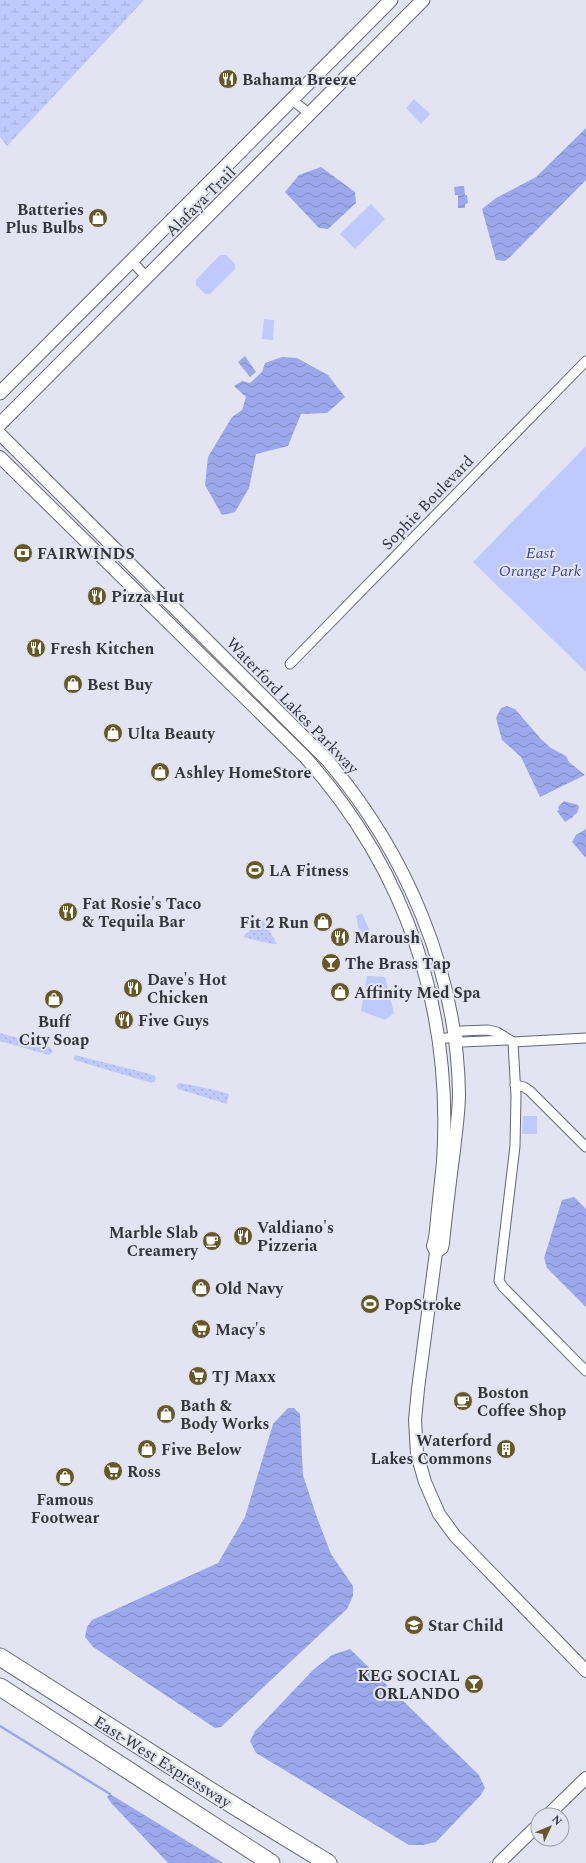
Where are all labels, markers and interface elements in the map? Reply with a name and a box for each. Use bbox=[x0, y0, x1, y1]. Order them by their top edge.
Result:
restaurant icon: Bahama Breeze bbox=[217, 68, 239, 90]
place label: Bahama Breeze bbox=[242, 68, 357, 92]
street label: Alafaya Trail bbox=[160, 161, 241, 242]
place label: Batteries Plus Bulbs bbox=[5, 198, 84, 240]
shop icon: Batteries Plus Bulbs bbox=[87, 207, 109, 229]
street label: Sophie Boulevard bbox=[376, 450, 479, 556]
park label: East Orange Park bbox=[499, 541, 582, 583]
bank icon: FAIRWINDS bbox=[12, 542, 34, 564]
place label: FAIRWINDS bbox=[37, 542, 135, 566]
restaurant icon: Pizza Hut bbox=[86, 585, 108, 607]
place label: Pizza Hut bbox=[111, 585, 184, 609]
street label: Waterford Lakes Parkway bbox=[220, 632, 365, 780]
restaurant icon: Fresh Kitchen bbox=[25, 637, 47, 659]
place label: Fresh Kitchen bbox=[50, 637, 155, 661]
shop icon: Best Buy bbox=[62, 673, 84, 695]
place label: Best Buy bbox=[87, 673, 153, 697]
shop icon: Ulta Beauty bbox=[102, 722, 124, 744]
place label: Ulta Beauty bbox=[127, 722, 216, 746]
shop icon: Ashley HomeStore bbox=[149, 761, 171, 783]
place label: Ashley HomeStore bbox=[174, 761, 311, 785]
sports icon: LA Fitness bbox=[244, 859, 266, 881]
place label: LA Fitness bbox=[269, 859, 349, 883]
place label: Fat Rosie's Taco & Tequila Bar bbox=[82, 892, 201, 934]
restaurant icon: Fat Rosie's Taco & Tequila Bar bbox=[57, 901, 79, 923]
place label: Fit 2 Run bbox=[240, 911, 309, 935]
shop icon: Fit 2 Run bbox=[312, 911, 334, 933]
restaurant icon: Maroush bbox=[329, 926, 351, 948]
place label: Maroush bbox=[354, 926, 420, 950]
bar icon: The Brass Tap bbox=[320, 952, 342, 974]
place label: The Brass Tap bbox=[345, 952, 451, 976]
place label: Dave's Hot Chicken bbox=[147, 968, 227, 1010]
restaurant icon: Dave's Hot Chicken bbox=[122, 977, 144, 999]
shop icon: Affinity Med Spa bbox=[329, 981, 351, 1003]
place label: Affinity Med Spa bbox=[354, 981, 481, 1005]
shop icon: Buff City Soap bbox=[43, 988, 65, 1010]
restaurant icon: Five Guys bbox=[113, 1009, 135, 1031]
place label: Five Guys bbox=[138, 1009, 209, 1033]
place label: Buff City Soap bbox=[19, 1010, 89, 1052]
place label: Valdiano's Pizzeria bbox=[257, 1216, 334, 1258]
place label: Marble Slab Creamery bbox=[109, 1221, 199, 1263]
restaurant icon: Valdiano's Pizzeria bbox=[232, 1225, 254, 1247]
cafe icon: Marble Slab Creamery bbox=[201, 1230, 223, 1252]
shop icon: Old Navy bbox=[190, 1277, 212, 1299]
place label: Old Navy bbox=[215, 1277, 284, 1301]
sports icon: PopStroke bbox=[359, 1293, 381, 1315]
place label: PopStroke bbox=[384, 1293, 461, 1317]
supermarket icon: Macy's bbox=[190, 1318, 212, 1340]
place label: Macy's bbox=[215, 1318, 266, 1342]
supermarket icon: TJ Maxx bbox=[187, 1365, 209, 1387]
place label: TJ Maxx bbox=[212, 1365, 276, 1389]
place label: Boston Coffee Shop bbox=[477, 1381, 566, 1423]
cafe icon: Boston Coffee Shop bbox=[452, 1390, 474, 1412]
place label: Bath & Body Works bbox=[180, 1394, 270, 1436]
shop icon: Bath & Body Works bbox=[155, 1403, 177, 1425]
place label: Waterford Lakes Commons bbox=[371, 1429, 492, 1471]
shop icon: Five Below bbox=[136, 1438, 158, 1460]
place label: Five Below bbox=[161, 1438, 242, 1462]
building icon: Waterford Lakes Commons bbox=[495, 1438, 517, 1460]
supermarket icon: Ross bbox=[102, 1460, 124, 1482]
place label: Ross bbox=[127, 1460, 161, 1484]
shop icon: Famous Footwear bbox=[54, 1466, 76, 1488]
place label: Famous Footwear bbox=[31, 1488, 99, 1530]
school or university icon: Star Child bbox=[403, 1614, 425, 1636]
place label: Star Child bbox=[428, 1614, 504, 1638]
place label: KEG SOCIAL ORLANDO bbox=[357, 1664, 460, 1706]
bar icon: KEG SOCIAL ORLANDO bbox=[463, 1673, 485, 1695]
street label: East-West Expressway bbox=[89, 1710, 237, 1815]
north arrow bbox=[530, 1807, 570, 1847]
text: N bbox=[548, 1811, 566, 1830]

